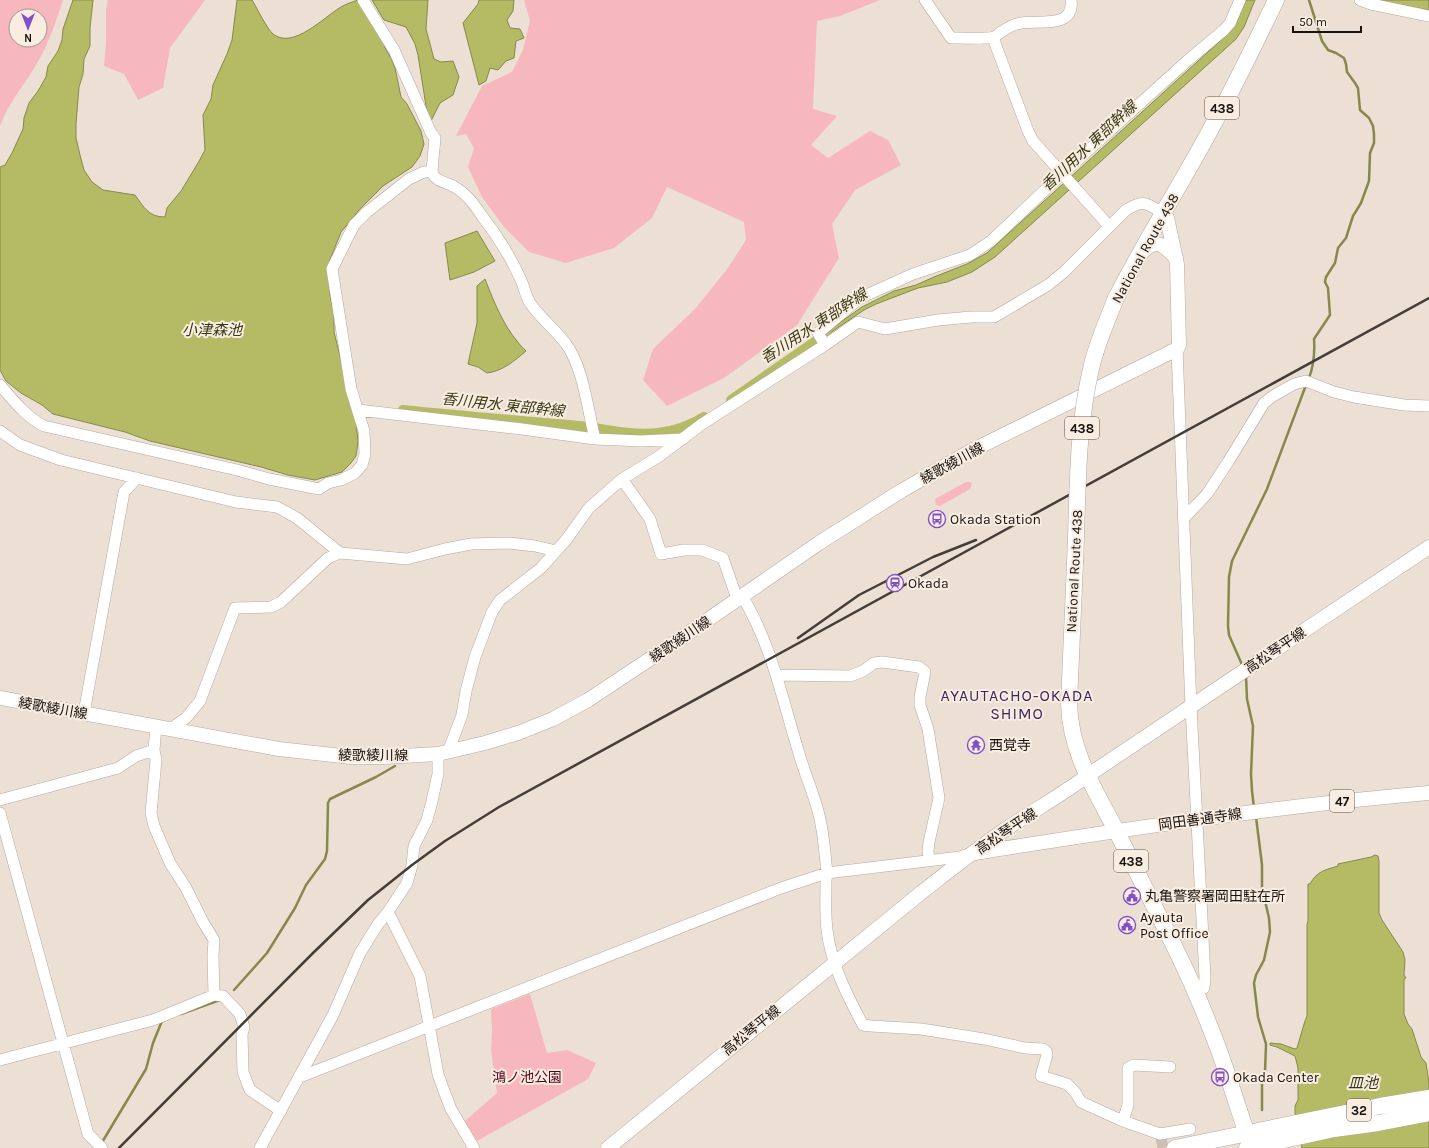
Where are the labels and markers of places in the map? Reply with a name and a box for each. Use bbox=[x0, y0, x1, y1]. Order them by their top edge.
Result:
bus stop icon: Okada Station bbox=[927, 509, 947, 529]
place label: Okada Station bbox=[950, 511, 1041, 528]
station icon: Okada bbox=[885, 573, 905, 593]
place label: Okada bbox=[908, 575, 949, 592]
temple icon: 西覚寺 bbox=[966, 735, 986, 755]
place label: 西覚寺 bbox=[989, 737, 1031, 754]
public building icon: 丸亀警察署岡田駐在所 bbox=[1122, 886, 1142, 906]
place label: 丸亀警察署岡田駐在所 bbox=[1145, 888, 1285, 905]
place label: Ayauta Post Office bbox=[1140, 909, 1209, 942]
public building icon: Ayauta Post Office bbox=[1117, 915, 1137, 935]
bus stop icon: Okada Center bbox=[1210, 1067, 1230, 1087]
place label: Okada Center bbox=[1233, 1069, 1320, 1086]

